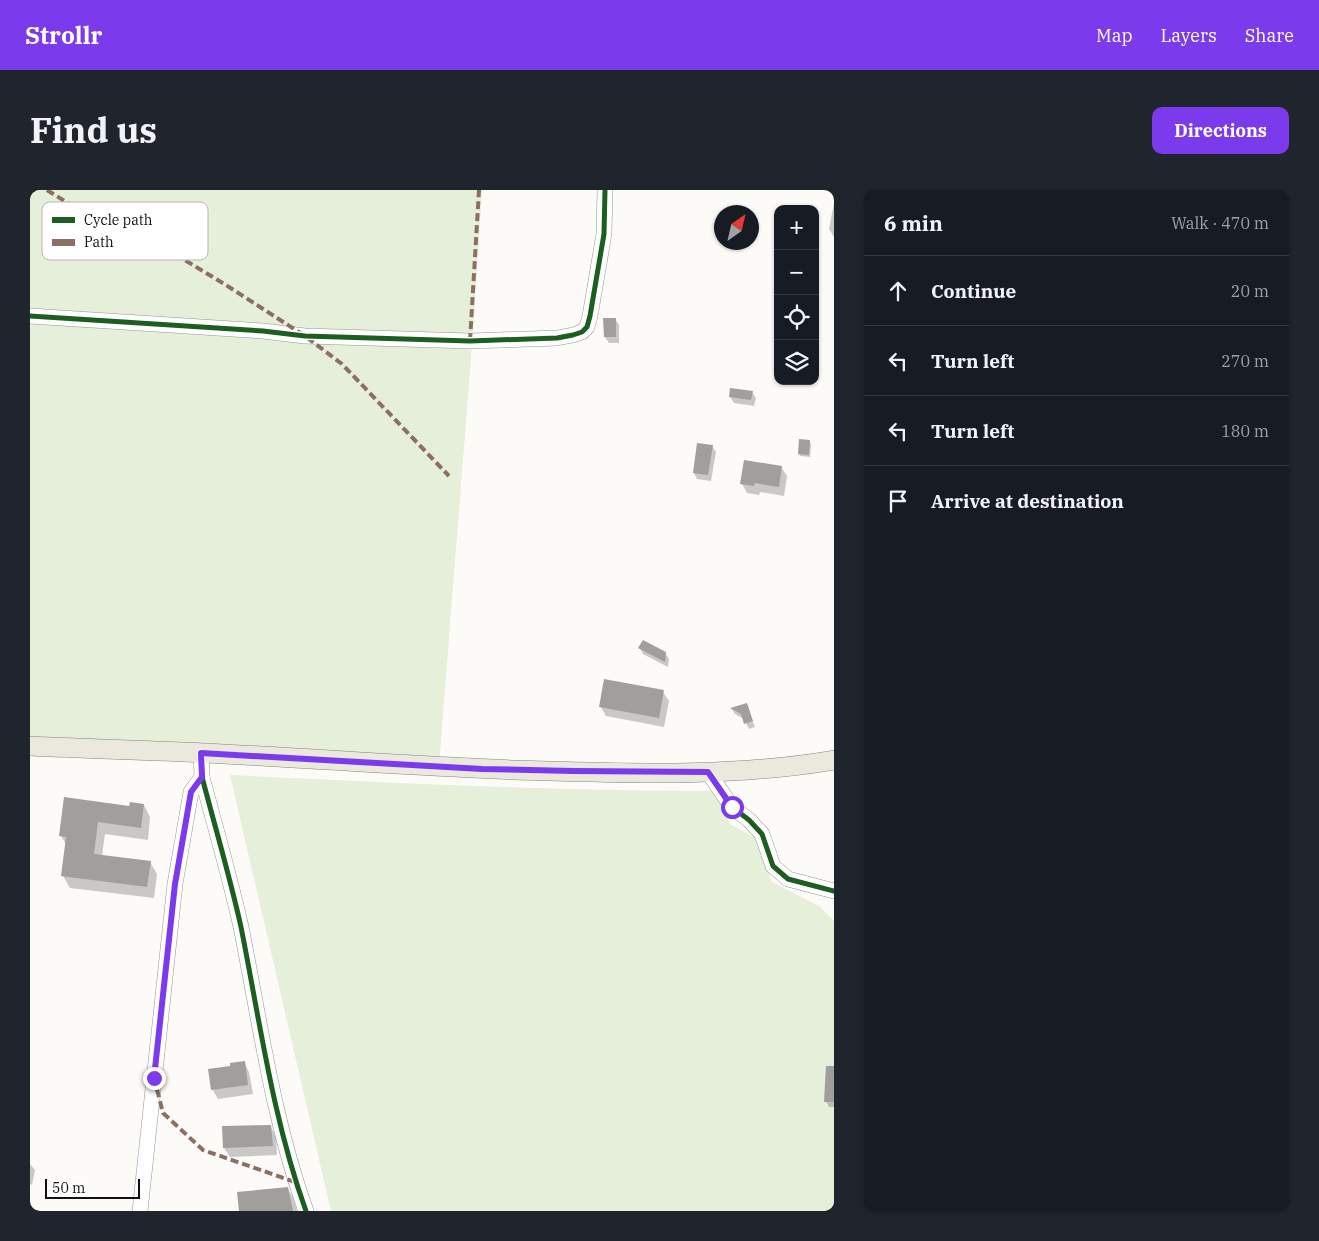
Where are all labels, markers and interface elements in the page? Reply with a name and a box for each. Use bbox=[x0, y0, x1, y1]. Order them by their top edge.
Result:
text: Strollr bbox=[25, 19, 102, 51]
text: Map bbox=[1096, 24, 1133, 47]
text: Layers bbox=[1161, 24, 1217, 47]
text: Share bbox=[1245, 24, 1294, 47]
text: Find us bbox=[30, 107, 157, 153]
button: Directions bbox=[1152, 107, 1289, 154]
legend bbox=[42, 202, 208, 260]
north arrow bbox=[714, 205, 759, 250]
map controls bbox=[774, 205, 819, 385]
button: + bbox=[774, 205, 819, 250]
text: 6 min bbox=[884, 209, 943, 237]
text: Cycle path bbox=[84, 211, 153, 229]
text: Walk · 470 m bbox=[1171, 213, 1269, 233]
text: Path bbox=[84, 233, 114, 251]
button: − bbox=[774, 250, 819, 295]
icon: ahead bbox=[884, 277, 912, 305]
text: Continue bbox=[931, 279, 1016, 303]
text: 20 m bbox=[1231, 281, 1269, 301]
button: locate bbox=[774, 295, 819, 340]
button: layers bbox=[774, 340, 819, 385]
icon: left bbox=[884, 347, 912, 375]
text: Turn left bbox=[931, 349, 1014, 373]
text: 270 m bbox=[1221, 351, 1269, 371]
icon: left bbox=[884, 417, 912, 445]
text: Turn left bbox=[931, 419, 1014, 443]
text: 180 m bbox=[1221, 421, 1269, 441]
icon: arrive bbox=[884, 487, 912, 515]
text: Arrive at destination bbox=[931, 489, 1124, 513]
route start bbox=[721, 796, 744, 819]
route end bbox=[143, 1067, 166, 1090]
scale bar bbox=[45, 1176, 140, 1199]
text: 50 m bbox=[52, 1179, 85, 1197]

